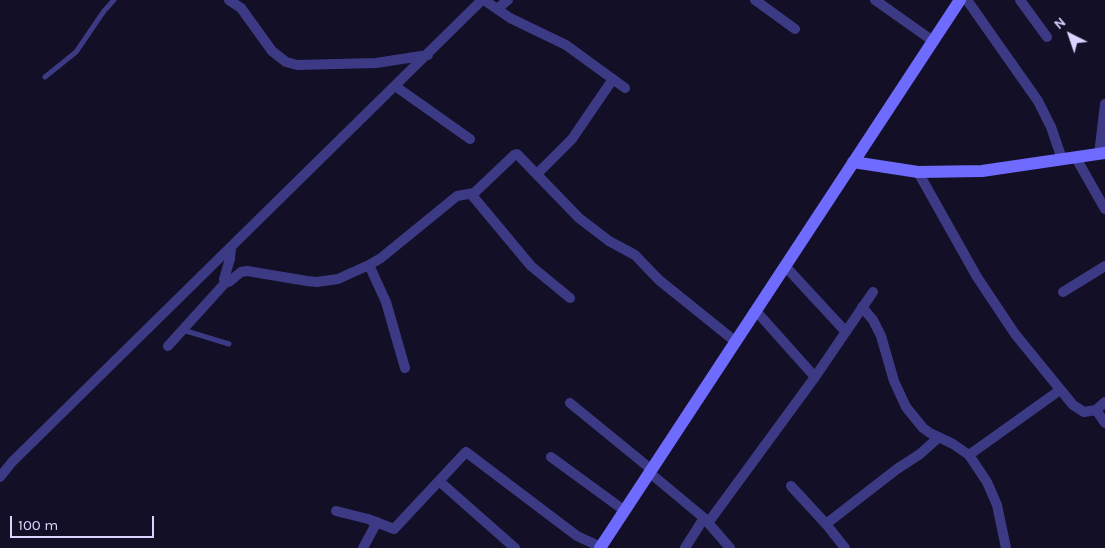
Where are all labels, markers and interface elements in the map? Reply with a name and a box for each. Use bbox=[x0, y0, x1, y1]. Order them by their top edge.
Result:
north arrow bbox=[1045, 10, 1095, 60]
text: N bbox=[1050, 14, 1069, 33]
scale bar bbox=[12, 506, 156, 538]
text: 100 m bbox=[18, 516, 58, 534]

